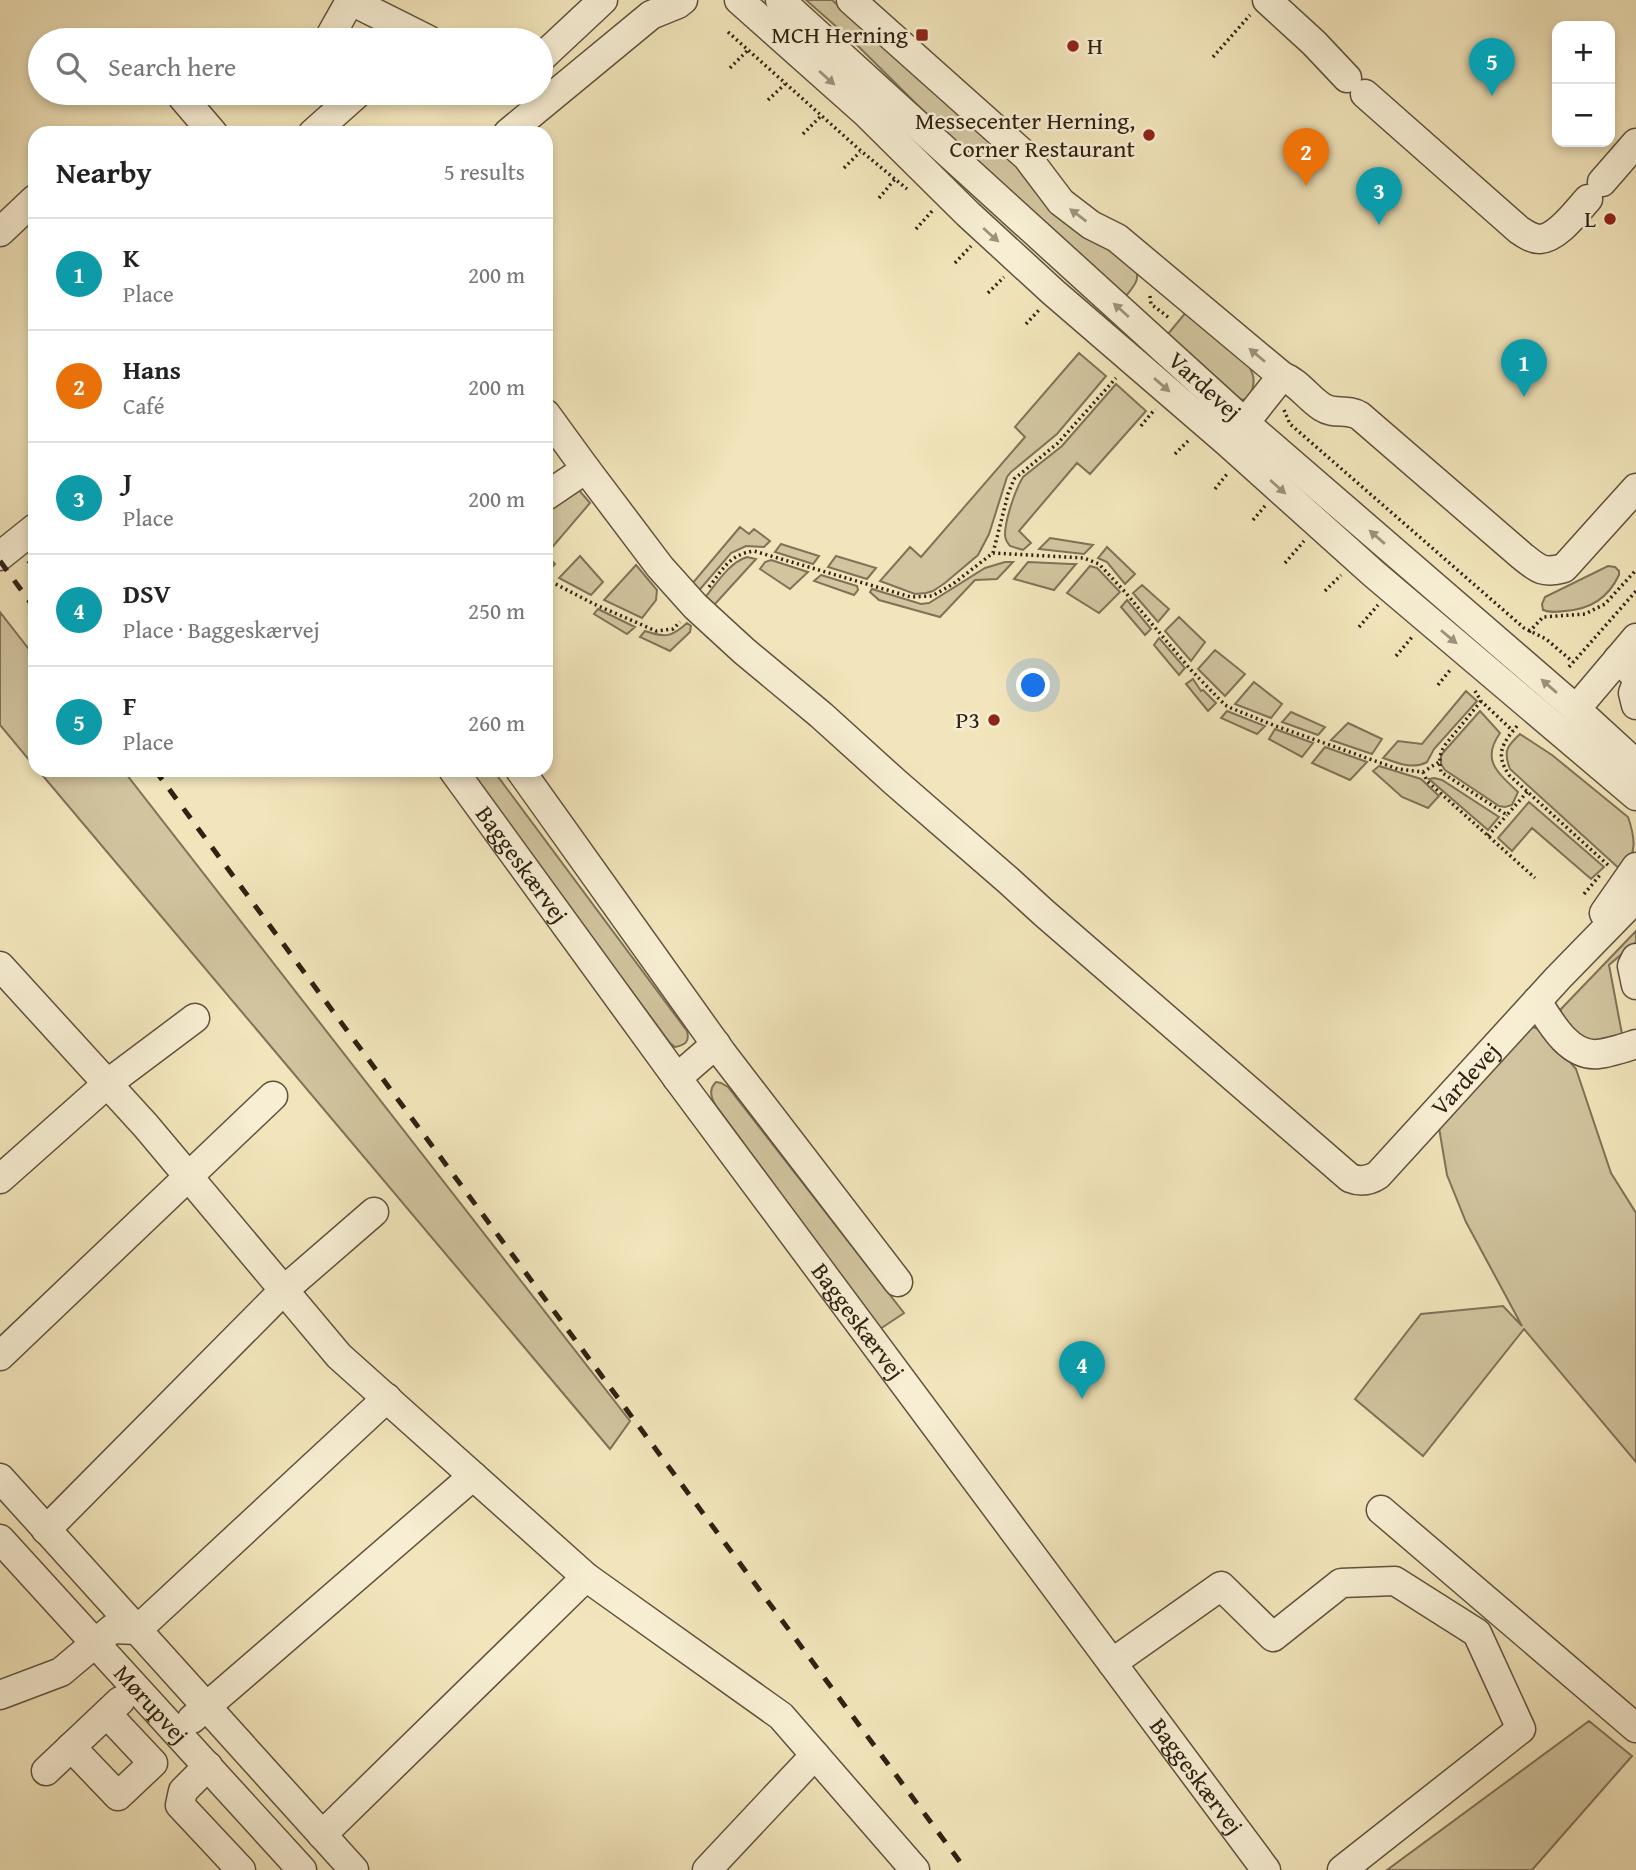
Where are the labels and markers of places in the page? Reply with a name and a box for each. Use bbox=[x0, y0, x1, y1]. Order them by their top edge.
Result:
place label: MCH Herning bbox=[771, 17, 908, 52]
marker: MCH Herning bbox=[914, 27, 930, 43]
place label: H bbox=[1087, 28, 1103, 63]
marker: H bbox=[1065, 38, 1081, 54]
pin: 5 bbox=[1469, 38, 1515, 96]
place label: Messecenter Herning, Corner Restaurant bbox=[915, 103, 1136, 166]
marker: Messecenter Herning, Corner Restaurant bbox=[1141, 127, 1157, 143]
pin: 2 bbox=[1283, 128, 1329, 186]
pin: 3 bbox=[1356, 167, 1402, 225]
place label: L bbox=[1584, 201, 1596, 236]
marker: L bbox=[1602, 211, 1618, 227]
pin: 1 bbox=[1501, 339, 1547, 397]
place label: P3 bbox=[956, 702, 980, 737]
marker: P3 bbox=[986, 712, 1002, 728]
pin: 4 bbox=[1059, 1341, 1105, 1399]

